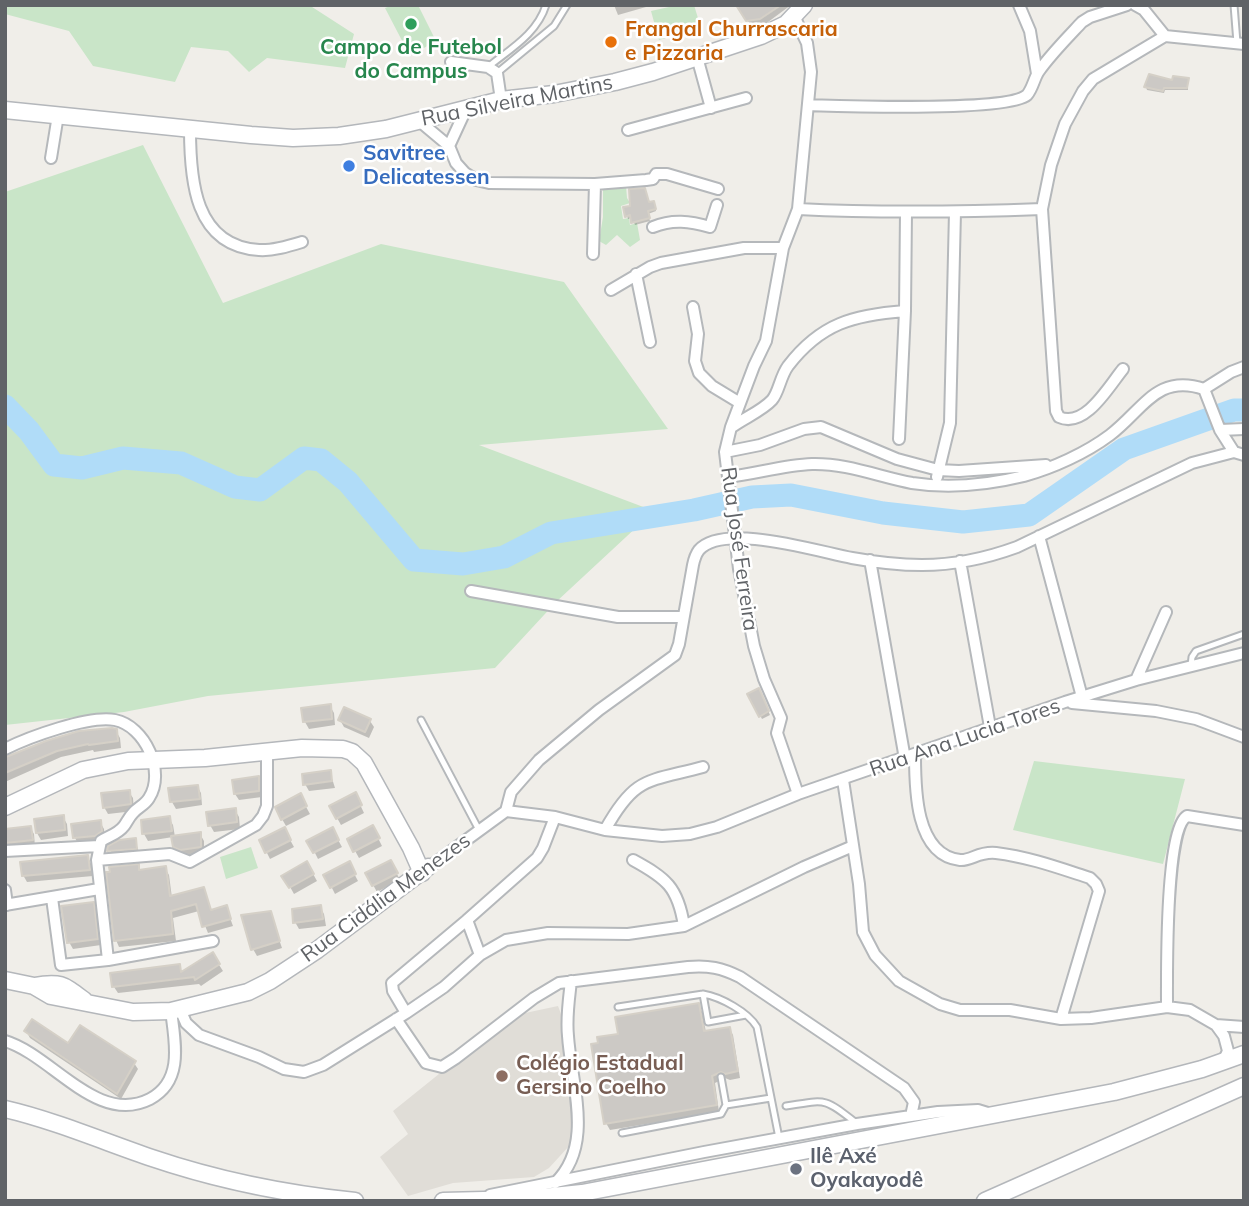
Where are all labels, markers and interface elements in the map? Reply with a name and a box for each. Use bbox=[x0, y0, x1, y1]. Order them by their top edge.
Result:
marker: Campo de Futebol do Campus bbox=[403, 16, 419, 32]
place label: Frangal Churrascaria e Pizzaria bbox=[625, 17, 838, 67]
marker: Frangal Churrascaria e Pizzaria bbox=[603, 34, 619, 50]
place label: Campo de Futebol do Campus bbox=[320, 35, 502, 85]
street label: Rua Silveira Martins bbox=[419, 70, 615, 132]
place label: Savitree Delicatessen bbox=[363, 141, 490, 191]
marker: Savitree Delicatessen bbox=[341, 158, 357, 174]
street label: Rua José Ferreira bbox=[715, 465, 763, 633]
street label: Rua Ana Lucia Tores bbox=[866, 694, 1064, 782]
street label: Rua Cidália Menezes bbox=[296, 828, 476, 968]
place label: Colégio Estadual Gersino Coelho bbox=[516, 1051, 684, 1101]
marker: Colégio Estadual Gersino Coelho bbox=[494, 1068, 510, 1084]
place label: Ilê Axé Oyakayodê bbox=[810, 1144, 923, 1194]
marker: Ilê Axé Oyakayodê bbox=[788, 1161, 804, 1177]

